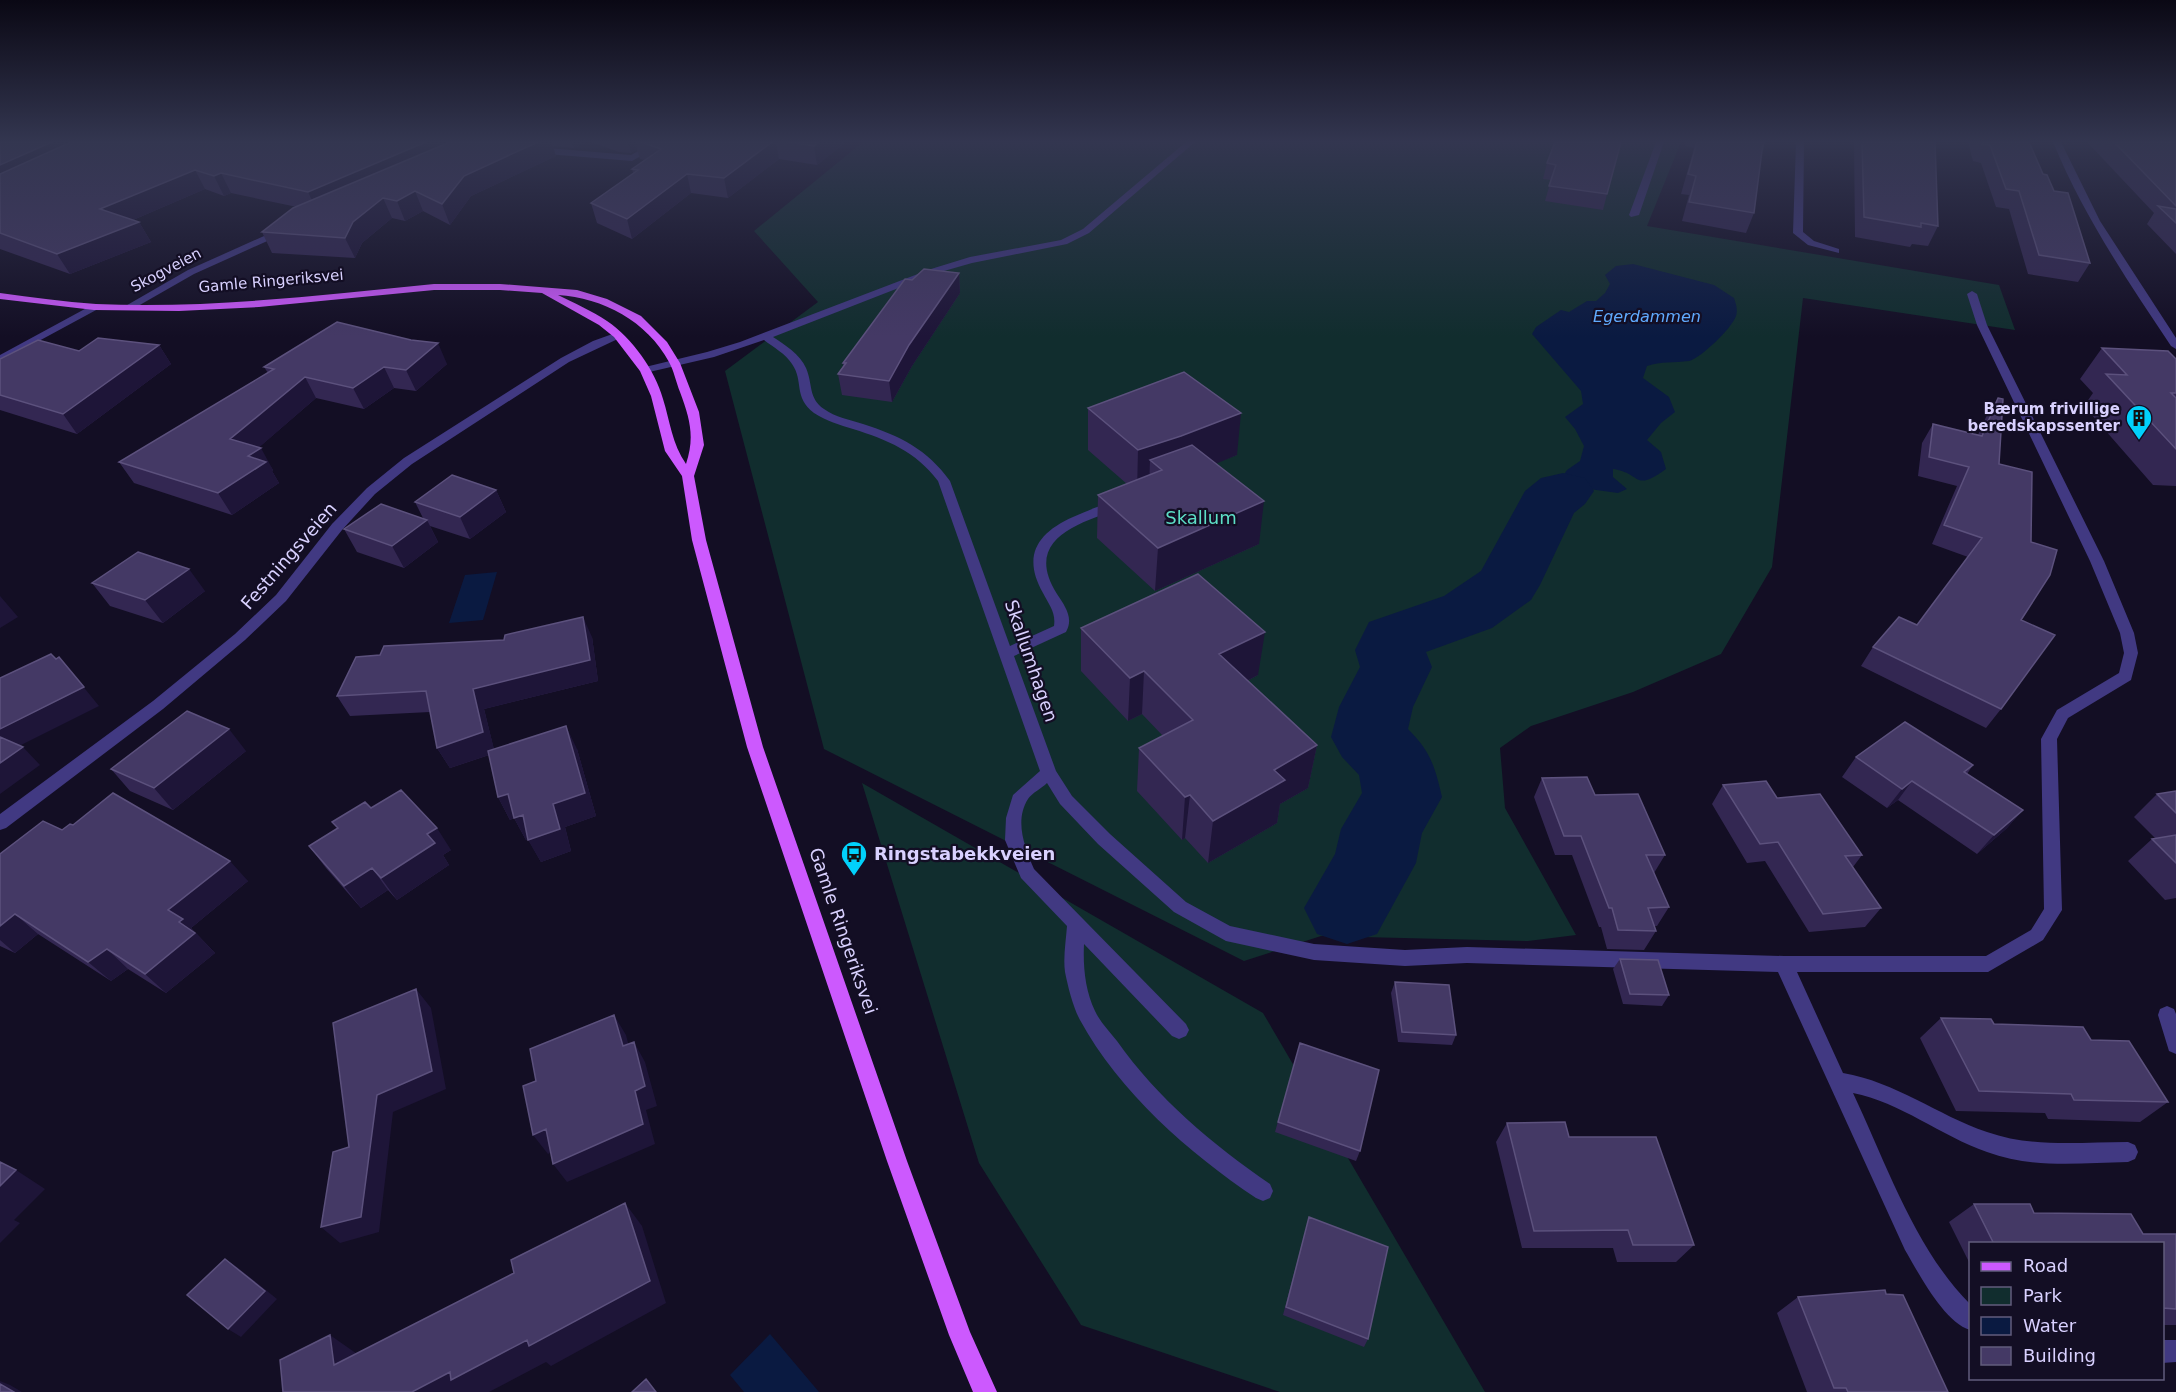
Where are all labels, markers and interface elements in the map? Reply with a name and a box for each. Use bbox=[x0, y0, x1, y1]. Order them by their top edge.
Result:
street label: Skogveien bbox=[128, 244, 204, 296]
street label: Gamle Ringeriksvei bbox=[198, 266, 344, 296]
water label: Egerdammen bbox=[1593, 307, 1701, 326]
place label: Bærum frivillige beredskapssenter bbox=[1968, 400, 2121, 435]
building icon: Bærum frivillige beredskapssenter bbox=[2124, 403, 2154, 441]
street label: Festningsveien bbox=[237, 498, 341, 613]
park label: Skallum bbox=[1165, 507, 1237, 528]
street label: Skallumhagen bbox=[1001, 597, 1062, 725]
bus stop icon: Ringstabekkveien bbox=[839, 839, 869, 877]
place label: Ringstabekkveien bbox=[874, 843, 1055, 864]
street label: Gamle Ringeriksvei bbox=[805, 845, 882, 1017]
legend bbox=[1969, 1242, 2164, 1380]
text: Road bbox=[2023, 1255, 2068, 1276]
text: Park bbox=[2023, 1285, 2062, 1306]
text: Water bbox=[2023, 1315, 2077, 1336]
text: Building bbox=[2023, 1345, 2096, 1366]

